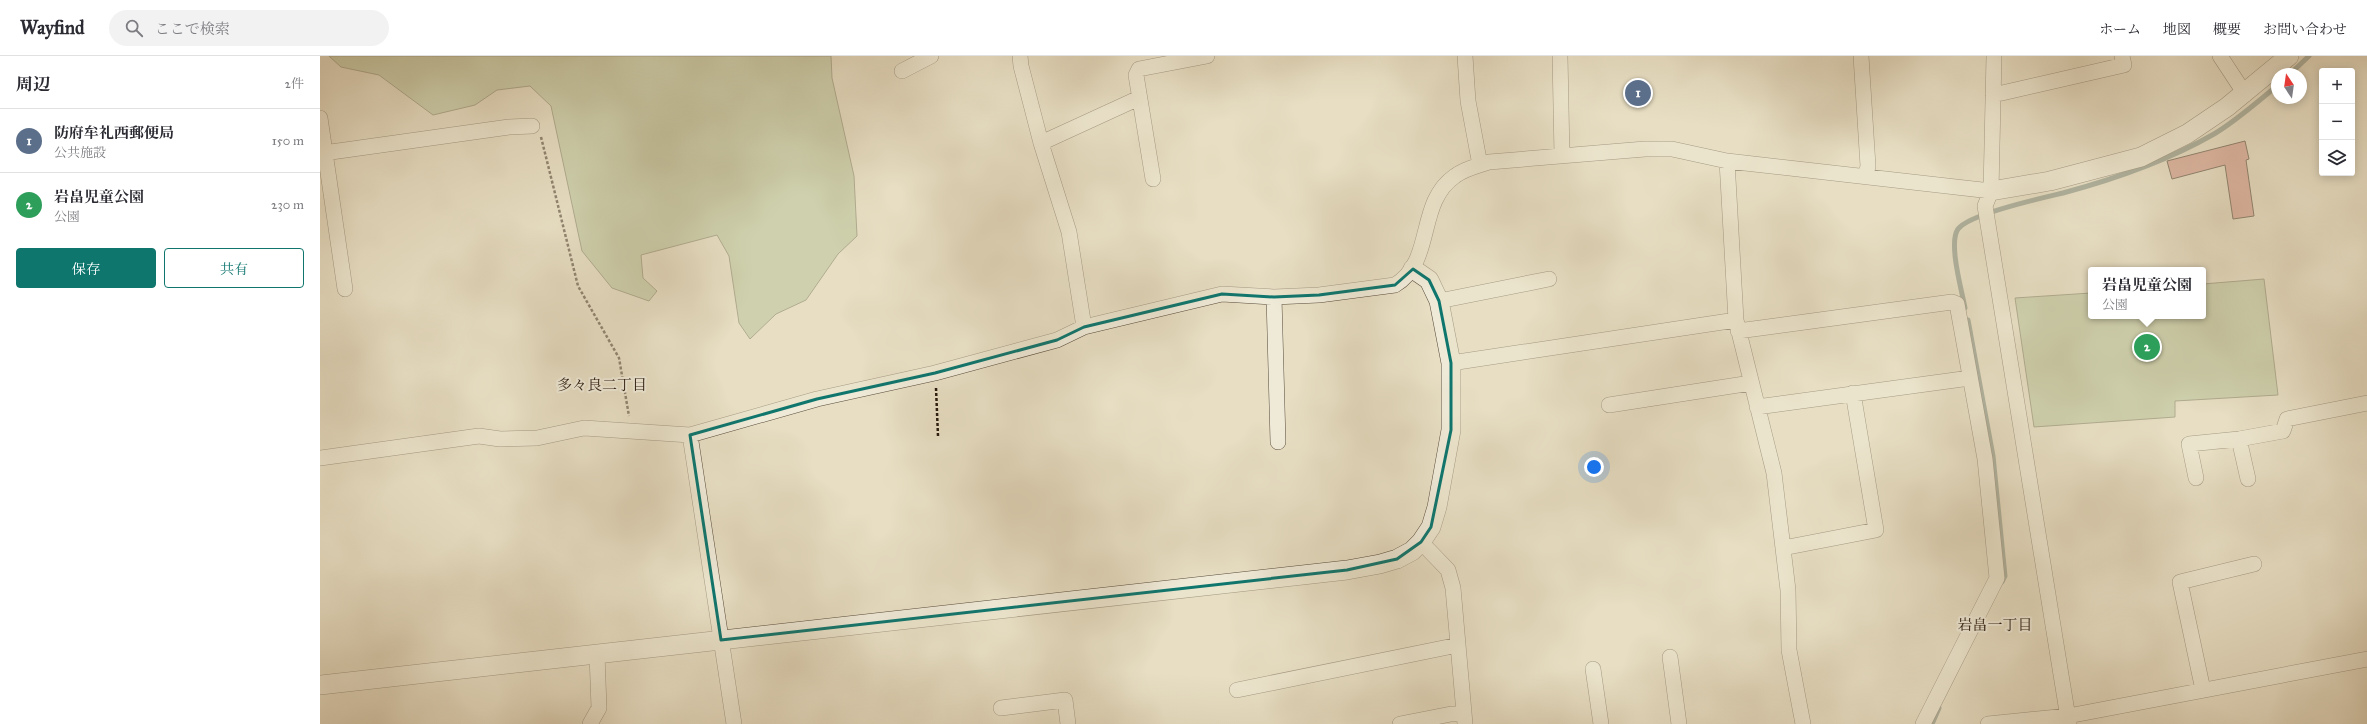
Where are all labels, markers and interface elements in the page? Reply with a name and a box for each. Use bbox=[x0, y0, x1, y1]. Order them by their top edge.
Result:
search box bbox=[109, 10, 389, 46]
text: Wayfind bbox=[20, 16, 85, 39]
icon: search bbox=[123, 17, 145, 39]
text: ここで検索 bbox=[155, 20, 230, 38]
text: ホーム bbox=[2099, 21, 2141, 38]
text: 地図 bbox=[2163, 21, 2191, 38]
text: 概要 bbox=[2213, 21, 2241, 38]
text: お問い合わせ bbox=[2263, 21, 2347, 38]
north arrow bbox=[2271, 68, 2307, 104]
map controls bbox=[2319, 68, 2355, 176]
button: + bbox=[2319, 68, 2355, 104]
text: 周辺 bbox=[16, 74, 50, 95]
text: 2件 bbox=[285, 76, 304, 92]
pin: 1 bbox=[1625, 78, 1651, 108]
button: − bbox=[2319, 104, 2355, 140]
text: 防府牟礼西郵便局 bbox=[54, 124, 174, 142]
text: 1 bbox=[26, 133, 32, 149]
text: 150 m bbox=[272, 133, 304, 149]
button: layers bbox=[2319, 140, 2355, 176]
text: 公共施設 bbox=[54, 145, 106, 161]
text: 岩畠児童公園 bbox=[54, 188, 144, 206]
text: 2 bbox=[26, 197, 32, 213]
text: 230 m bbox=[271, 197, 304, 213]
text: 公園 bbox=[54, 209, 80, 225]
button: 保存 bbox=[16, 248, 156, 288]
button: 共有 bbox=[164, 248, 304, 288]
popup bbox=[2088, 267, 2206, 319]
text: 岩畠児童公園 bbox=[2102, 276, 2192, 294]
text: 公園 bbox=[2102, 297, 2128, 313]
pin: 2 bbox=[2134, 332, 2160, 362]
district label: 多々良二丁目 bbox=[557, 376, 647, 394]
your location bbox=[1584, 457, 1604, 477]
district label: 岩畠一丁目 bbox=[1957, 616, 2033, 634]

